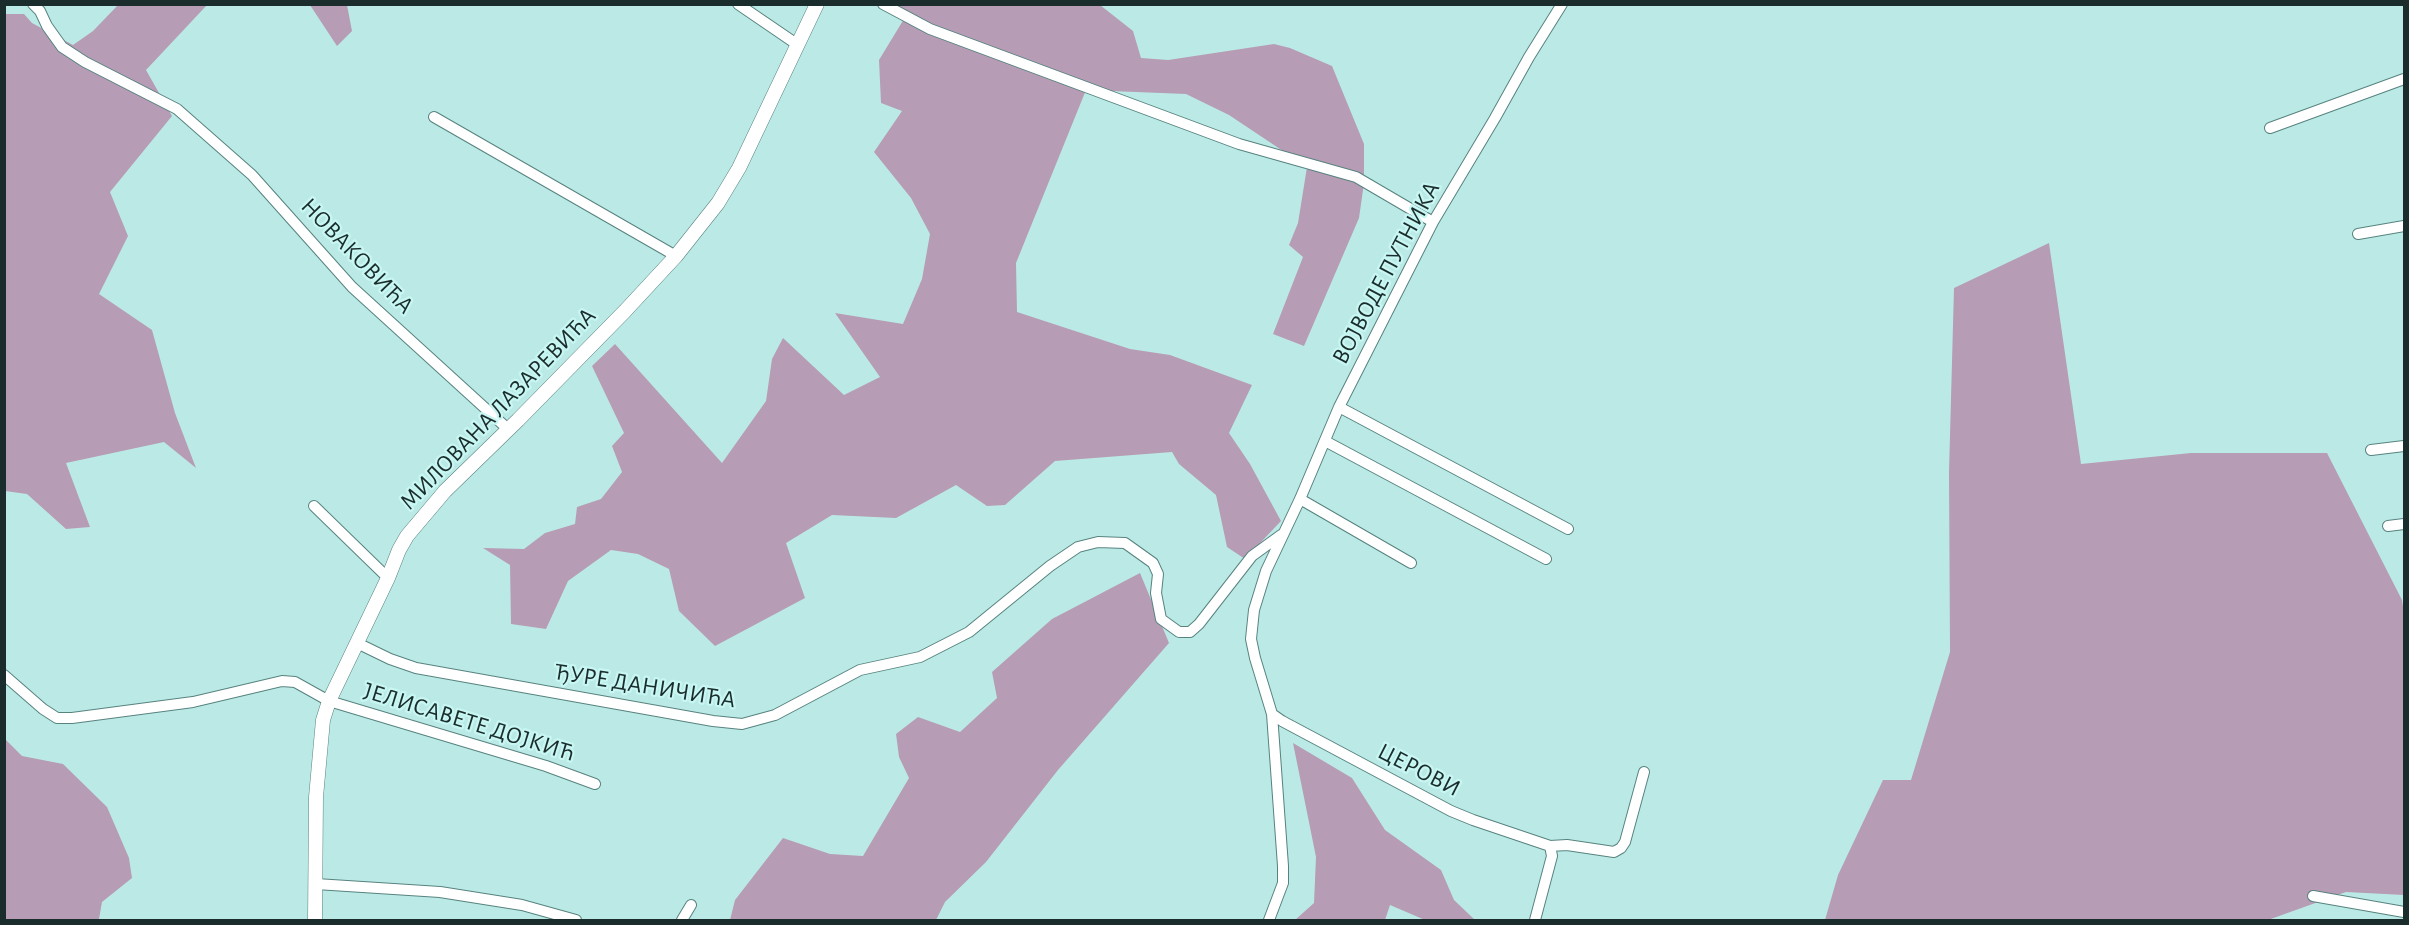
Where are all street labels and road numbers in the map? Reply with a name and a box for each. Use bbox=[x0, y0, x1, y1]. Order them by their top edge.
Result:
street label: ВОЈВОДЕ ПУТНИКА bbox=[1326, 177, 1446, 369]
street label: НОВАКОВИЋА bbox=[294, 192, 420, 320]
street label: МИЛОВАНА ЛАЗАРЕВИЋА bbox=[394, 302, 602, 516]
street label: ЂУРЕ ДАНИЧИЋА bbox=[552, 657, 738, 715]
street label: ЈЕЛИСАВЕТЕ ДОЈКИЋ bbox=[360, 676, 578, 768]
street label: ЦЕРОВИ bbox=[1373, 737, 1465, 803]

